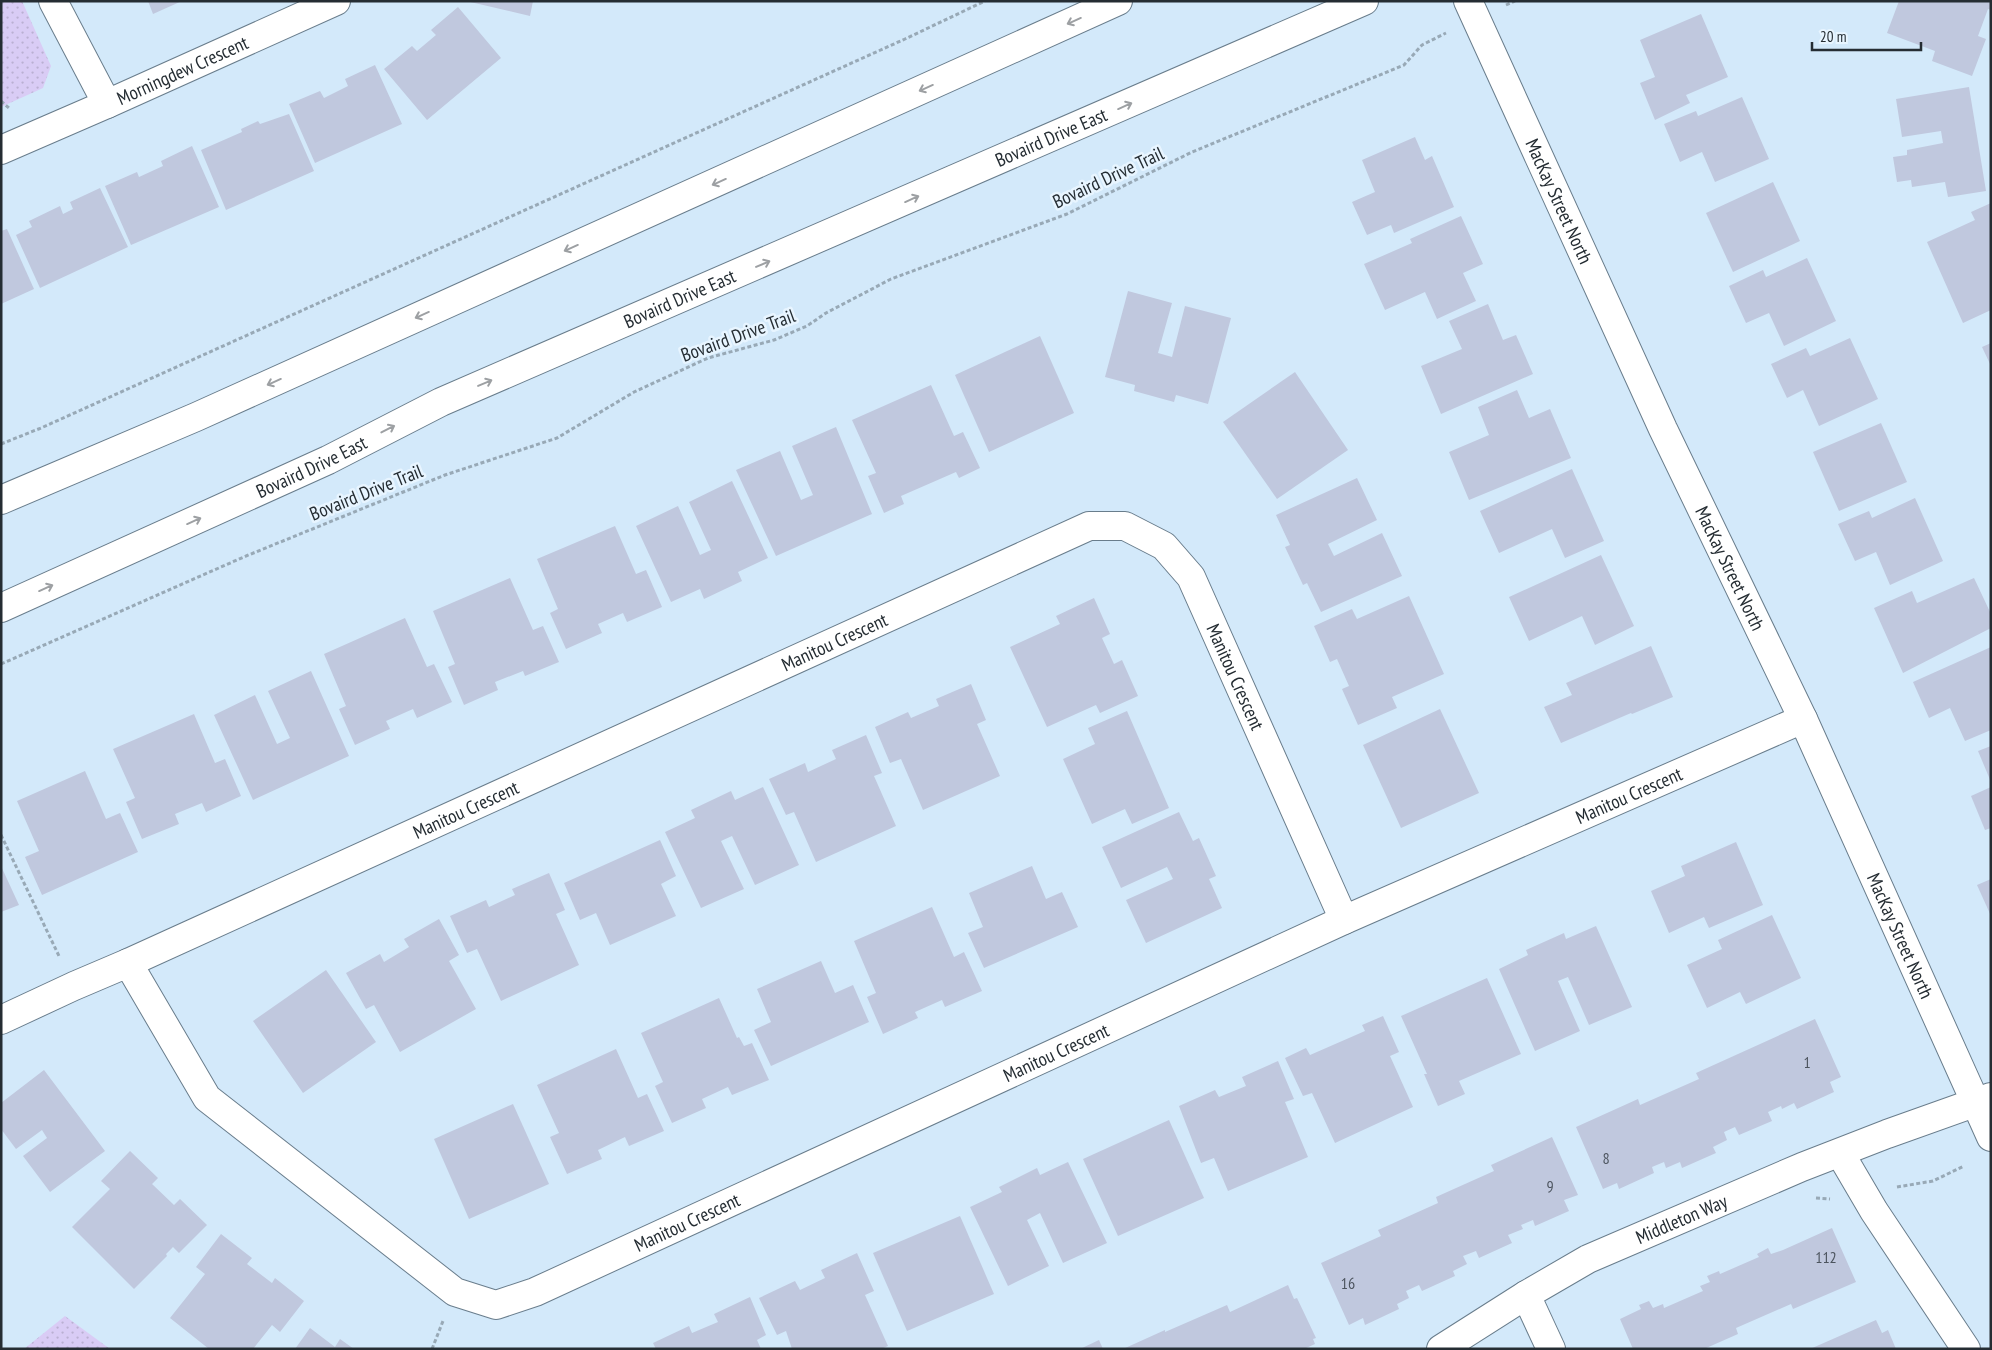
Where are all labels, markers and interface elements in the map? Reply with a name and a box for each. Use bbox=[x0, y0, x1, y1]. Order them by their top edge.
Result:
one-way arrow bbox=[1067, 17, 1082, 27]
scale bar bbox=[1812, 20, 1921, 52]
text: 20 m bbox=[1820, 27, 1846, 46]
street label: Morningdew Crescent bbox=[113, 30, 252, 110]
one-way arrow bbox=[919, 84, 934, 94]
one-way arrow bbox=[1117, 100, 1132, 110]
street label: Bovaird Drive East bbox=[991, 102, 1111, 172]
street label: MacKay Street North bbox=[1520, 135, 1598, 268]
street label: Bovaird Drive Trail bbox=[1049, 141, 1168, 213]
one-way arrow bbox=[712, 177, 727, 187]
one-way arrow bbox=[904, 193, 919, 203]
one-way arrow bbox=[564, 244, 579, 254]
one-way arrow bbox=[755, 258, 770, 268]
street label: Bovaird Drive East bbox=[620, 263, 740, 333]
street label: Bovaird Drive Trail bbox=[678, 303, 799, 367]
one-way arrow bbox=[415, 311, 430, 321]
one-way arrow bbox=[267, 378, 282, 387]
one-way arrow bbox=[477, 378, 492, 388]
one-way arrow bbox=[380, 424, 395, 433]
street label: Bovaird Drive East bbox=[252, 430, 371, 503]
street label: Bovaird Drive Trail bbox=[306, 458, 427, 526]
street label: MacKay Street North bbox=[1690, 502, 1770, 634]
one-way arrow bbox=[186, 516, 201, 525]
one-way arrow bbox=[38, 583, 53, 593]
street label: Manitou Crescent bbox=[778, 607, 892, 676]
street label: Manitou Crescent bbox=[1201, 620, 1270, 734]
street label: Manitou Crescent bbox=[1572, 761, 1686, 829]
street label: Manitou Crescent bbox=[409, 775, 523, 844]
street label: MacKay Street North bbox=[1862, 869, 1939, 1002]
street label: Manitou Crescent bbox=[999, 1017, 1113, 1087]
house number: 1 bbox=[1803, 1052, 1811, 1072]
house number: 8 bbox=[1602, 1148, 1610, 1168]
house number: 9 bbox=[1546, 1176, 1554, 1196]
street label: Manitou Crescent bbox=[630, 1187, 744, 1257]
street label: Middleton Way bbox=[1632, 1188, 1732, 1249]
house number: 112 bbox=[1815, 1247, 1837, 1267]
house number: 16 bbox=[1341, 1273, 1355, 1293]

